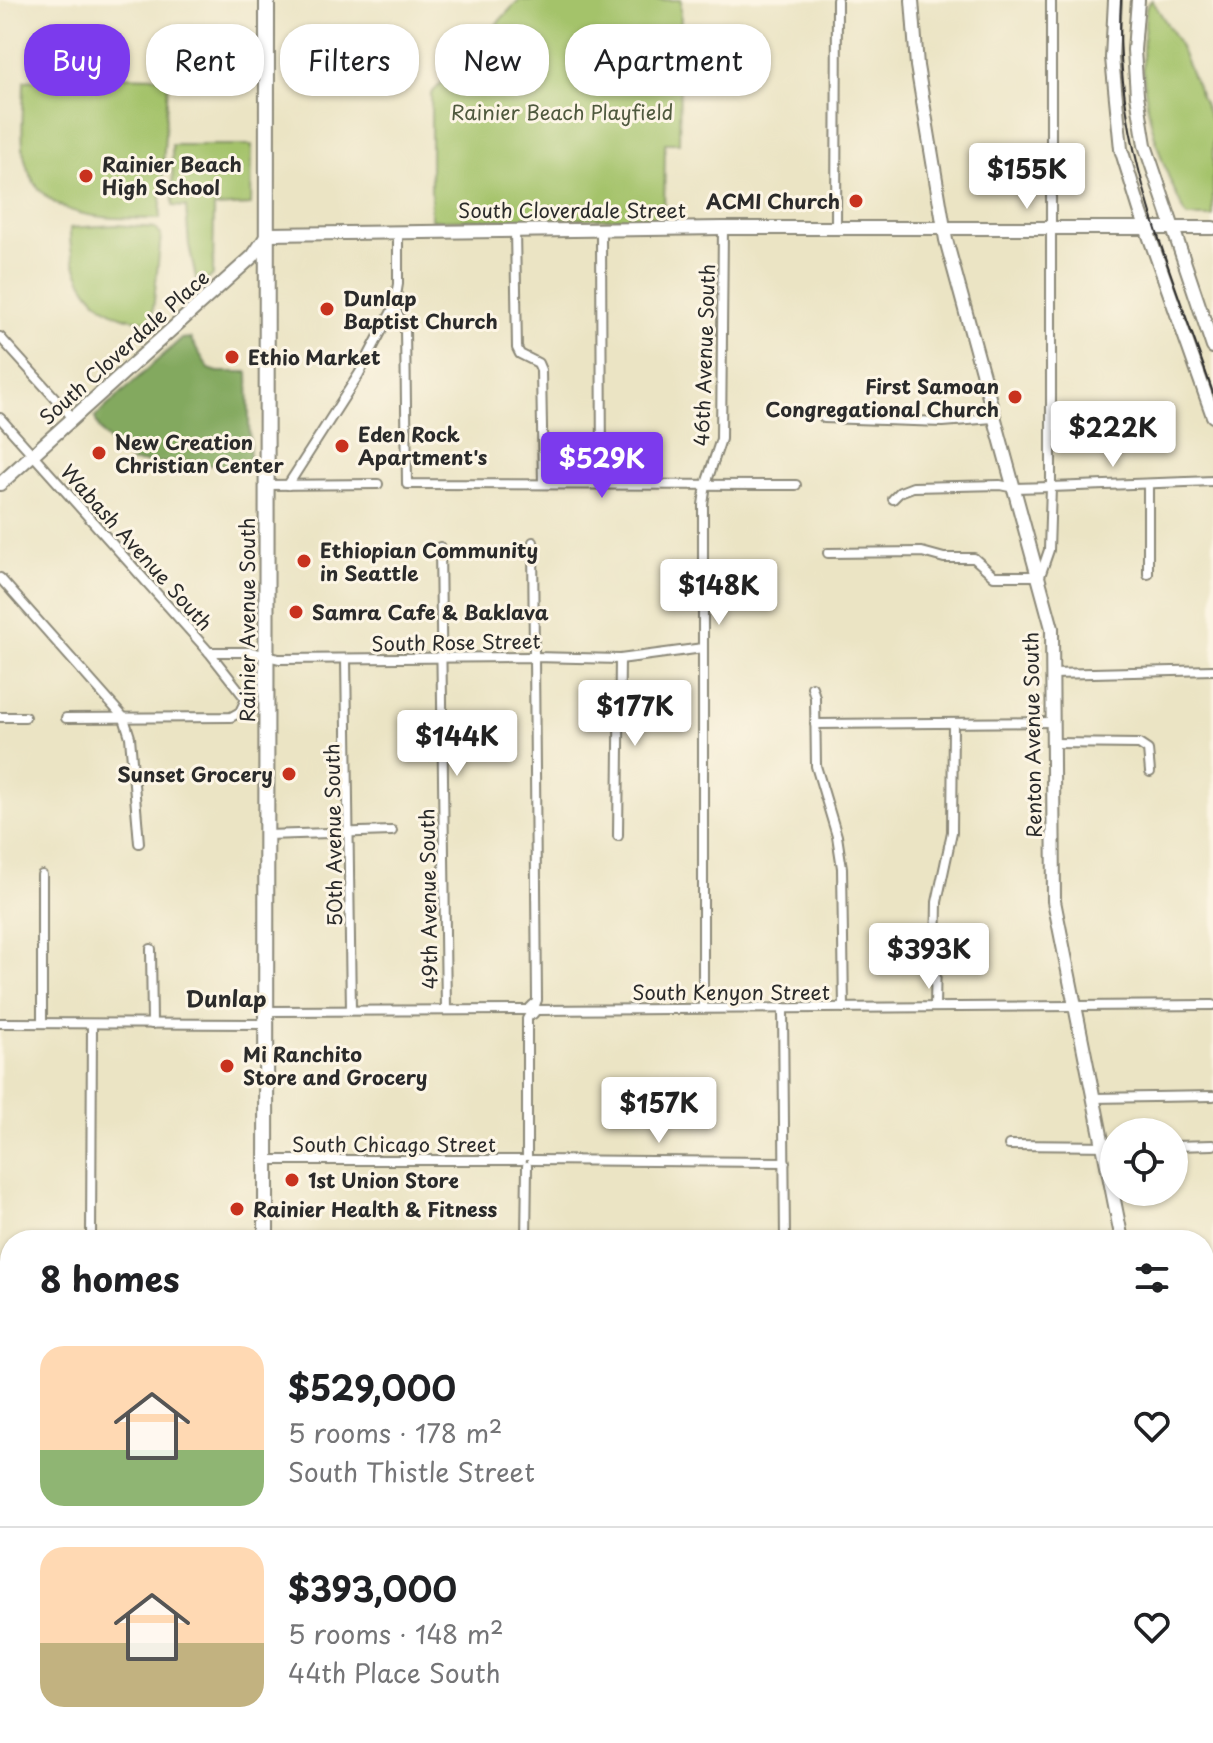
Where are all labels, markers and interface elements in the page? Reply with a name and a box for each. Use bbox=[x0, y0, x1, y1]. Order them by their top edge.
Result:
chip: Buy bbox=[24, 24, 130, 96]
chip: Rent bbox=[146, 24, 264, 96]
chip: Filters bbox=[280, 24, 419, 96]
chip: New bbox=[435, 24, 549, 96]
chip: Apartment bbox=[565, 24, 771, 96]
park label: Rainier Beach Playfield bbox=[451, 97, 673, 127]
pin: $155K bbox=[971, 143, 1083, 211]
place label: Rainier Beach High School bbox=[102, 149, 242, 202]
text: $155K bbox=[987, 149, 1067, 188]
marker: Rainier Beach High School bbox=[77, 167, 95, 185]
place label: ACMI Church bbox=[706, 186, 840, 216]
marker: ACMI Church bbox=[847, 192, 865, 210]
street label: South Cloverdale Street bbox=[458, 195, 686, 225]
street label: South Cloverdale Place bbox=[32, 262, 216, 432]
street label: 46th Avenue South bbox=[686, 263, 722, 447]
place label: Dunlap Baptist Church bbox=[343, 283, 498, 336]
marker: Dunlap Baptist Church bbox=[318, 300, 336, 318]
place label: Ethio Market bbox=[248, 342, 381, 372]
marker: Ethio Market bbox=[223, 348, 241, 366]
place label: First Samoan Congregational Church bbox=[765, 371, 999, 424]
marker: First Samoan Congregational Church bbox=[1006, 388, 1024, 406]
pin: $222K bbox=[1057, 401, 1169, 469]
text: $222K bbox=[1069, 407, 1157, 446]
place label: Eden Rock Apartment's bbox=[358, 419, 488, 472]
place label: New Creation Christian Center bbox=[115, 427, 284, 480]
pin: $529K bbox=[546, 432, 658, 500]
marker: Eden Rock Apartment's bbox=[333, 437, 351, 455]
text: $529K bbox=[559, 438, 645, 477]
marker: New Creation Christian Center bbox=[90, 444, 108, 462]
street label: Wabash Avenue South bbox=[54, 457, 220, 637]
street label: Rainier Avenue South bbox=[232, 518, 262, 722]
place label: Ethiopian Community in Seattle bbox=[320, 535, 538, 588]
marker: Ethiopian Community in Seattle bbox=[295, 552, 313, 570]
pin: $148K bbox=[663, 559, 775, 627]
text: $148K bbox=[678, 565, 760, 604]
place label: Samra Cafe & Baklava bbox=[312, 597, 549, 627]
marker: Samra Cafe & Baklava bbox=[287, 603, 305, 621]
street label: South Rose Street bbox=[371, 626, 541, 658]
street label: Renton Avenue South bbox=[1015, 632, 1049, 838]
pin: $177K bbox=[579, 680, 691, 748]
text: $177K bbox=[596, 686, 674, 725]
pin: $144K bbox=[401, 710, 513, 778]
text: $144K bbox=[415, 716, 499, 755]
street label: 50th Avenue South bbox=[316, 743, 350, 927]
place label: Sunset Grocery bbox=[117, 759, 273, 789]
marker: Sunset Grocery bbox=[280, 765, 298, 783]
street label: 49th Avenue South bbox=[411, 808, 445, 990]
pin: $393K bbox=[873, 923, 985, 991]
text: $393K bbox=[887, 929, 971, 968]
street label: South Kenyon Street bbox=[632, 977, 830, 1007]
district label: Dunlap bbox=[186, 981, 266, 1014]
place label: Mi Ranchito Store and Grocery bbox=[243, 1039, 427, 1092]
marker: Mi Ranchito Store and Grocery bbox=[218, 1057, 236, 1075]
pin: $157K bbox=[603, 1077, 715, 1145]
text: $157K bbox=[619, 1083, 699, 1122]
map controls bbox=[1100, 1118, 1188, 1206]
button: locate bbox=[1100, 1118, 1188, 1206]
street label: South Chicago Street bbox=[292, 1129, 496, 1159]
place label: 1st Union Store bbox=[308, 1165, 459, 1195]
marker: 1st Union Store bbox=[283, 1171, 301, 1189]
place label: Rainier Health & Fitness bbox=[253, 1194, 497, 1224]
marker: Rainier Health & Fitness bbox=[228, 1200, 246, 1218]
text: 8 homes bbox=[40, 1252, 180, 1304]
icon: filters bbox=[1130, 1256, 1174, 1300]
text: $529,000 bbox=[288, 1361, 456, 1413]
icon: home bbox=[104, 1378, 200, 1474]
icon: heart bbox=[1130, 1404, 1174, 1448]
text: 5 rooms · 178 m² bbox=[288, 1413, 502, 1452]
text: South Thistle Street bbox=[288, 1452, 535, 1491]
text: $393,000 bbox=[288, 1562, 457, 1614]
icon: home bbox=[104, 1579, 200, 1675]
icon: heart bbox=[1130, 1605, 1174, 1649]
text: 5 rooms · 148 m² bbox=[288, 1614, 504, 1653]
text: 44th Place South bbox=[288, 1653, 501, 1692]

